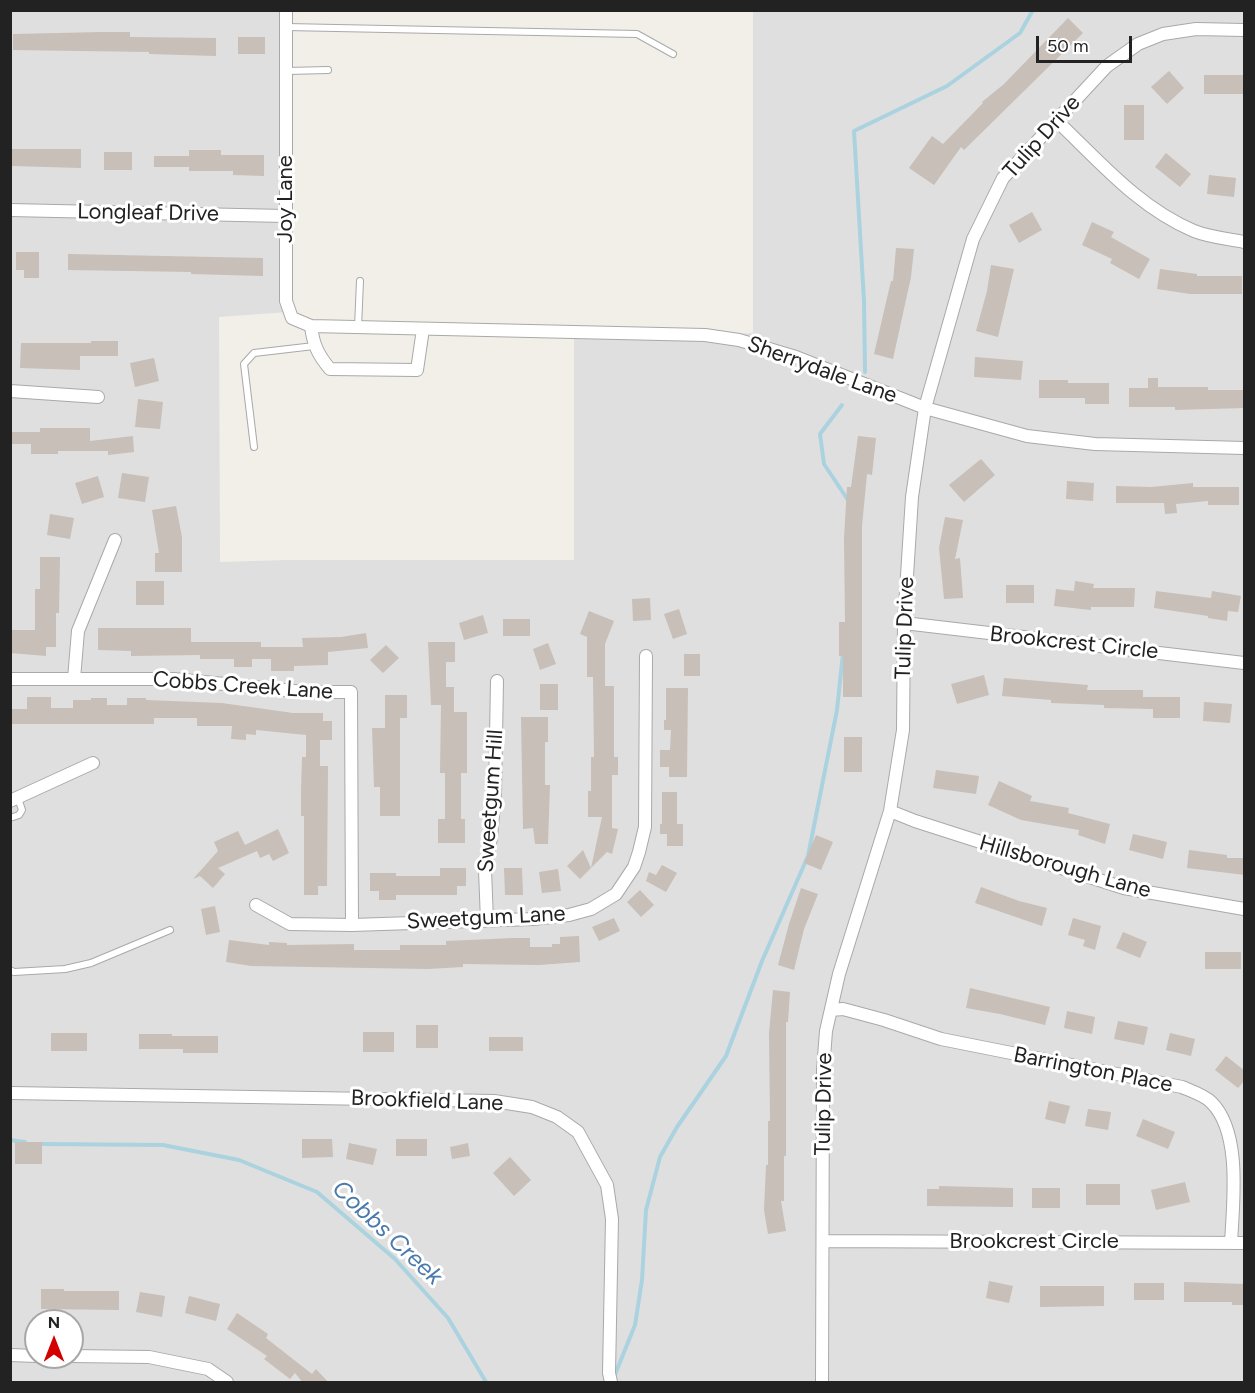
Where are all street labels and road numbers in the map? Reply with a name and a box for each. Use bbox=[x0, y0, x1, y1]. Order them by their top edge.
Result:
street label: Tulip Drive bbox=[998, 90, 1086, 184]
street label: Joy Lane bbox=[273, 155, 299, 243]
street label: Longleaf Drive bbox=[77, 199, 219, 227]
street label: Sherrydale Lane bbox=[744, 331, 900, 409]
street label: Tulip Drive bbox=[890, 576, 920, 680]
street label: Brookcrest Circle bbox=[988, 621, 1160, 665]
street label: Cobbs Creek Lane bbox=[152, 667, 334, 705]
street label: Sweetgum Hill bbox=[473, 729, 509, 873]
street label: Hillsborough Lane bbox=[976, 830, 1154, 904]
street label: Sweetgum Lane bbox=[406, 901, 566, 935]
street label: Barrington Place bbox=[1011, 1042, 1175, 1098]
street label: Tulip Drive bbox=[810, 1052, 838, 1156]
street label: Brookfield Lane bbox=[350, 1085, 504, 1117]
street label: Brookcrest Circle bbox=[949, 1229, 1119, 1255]

